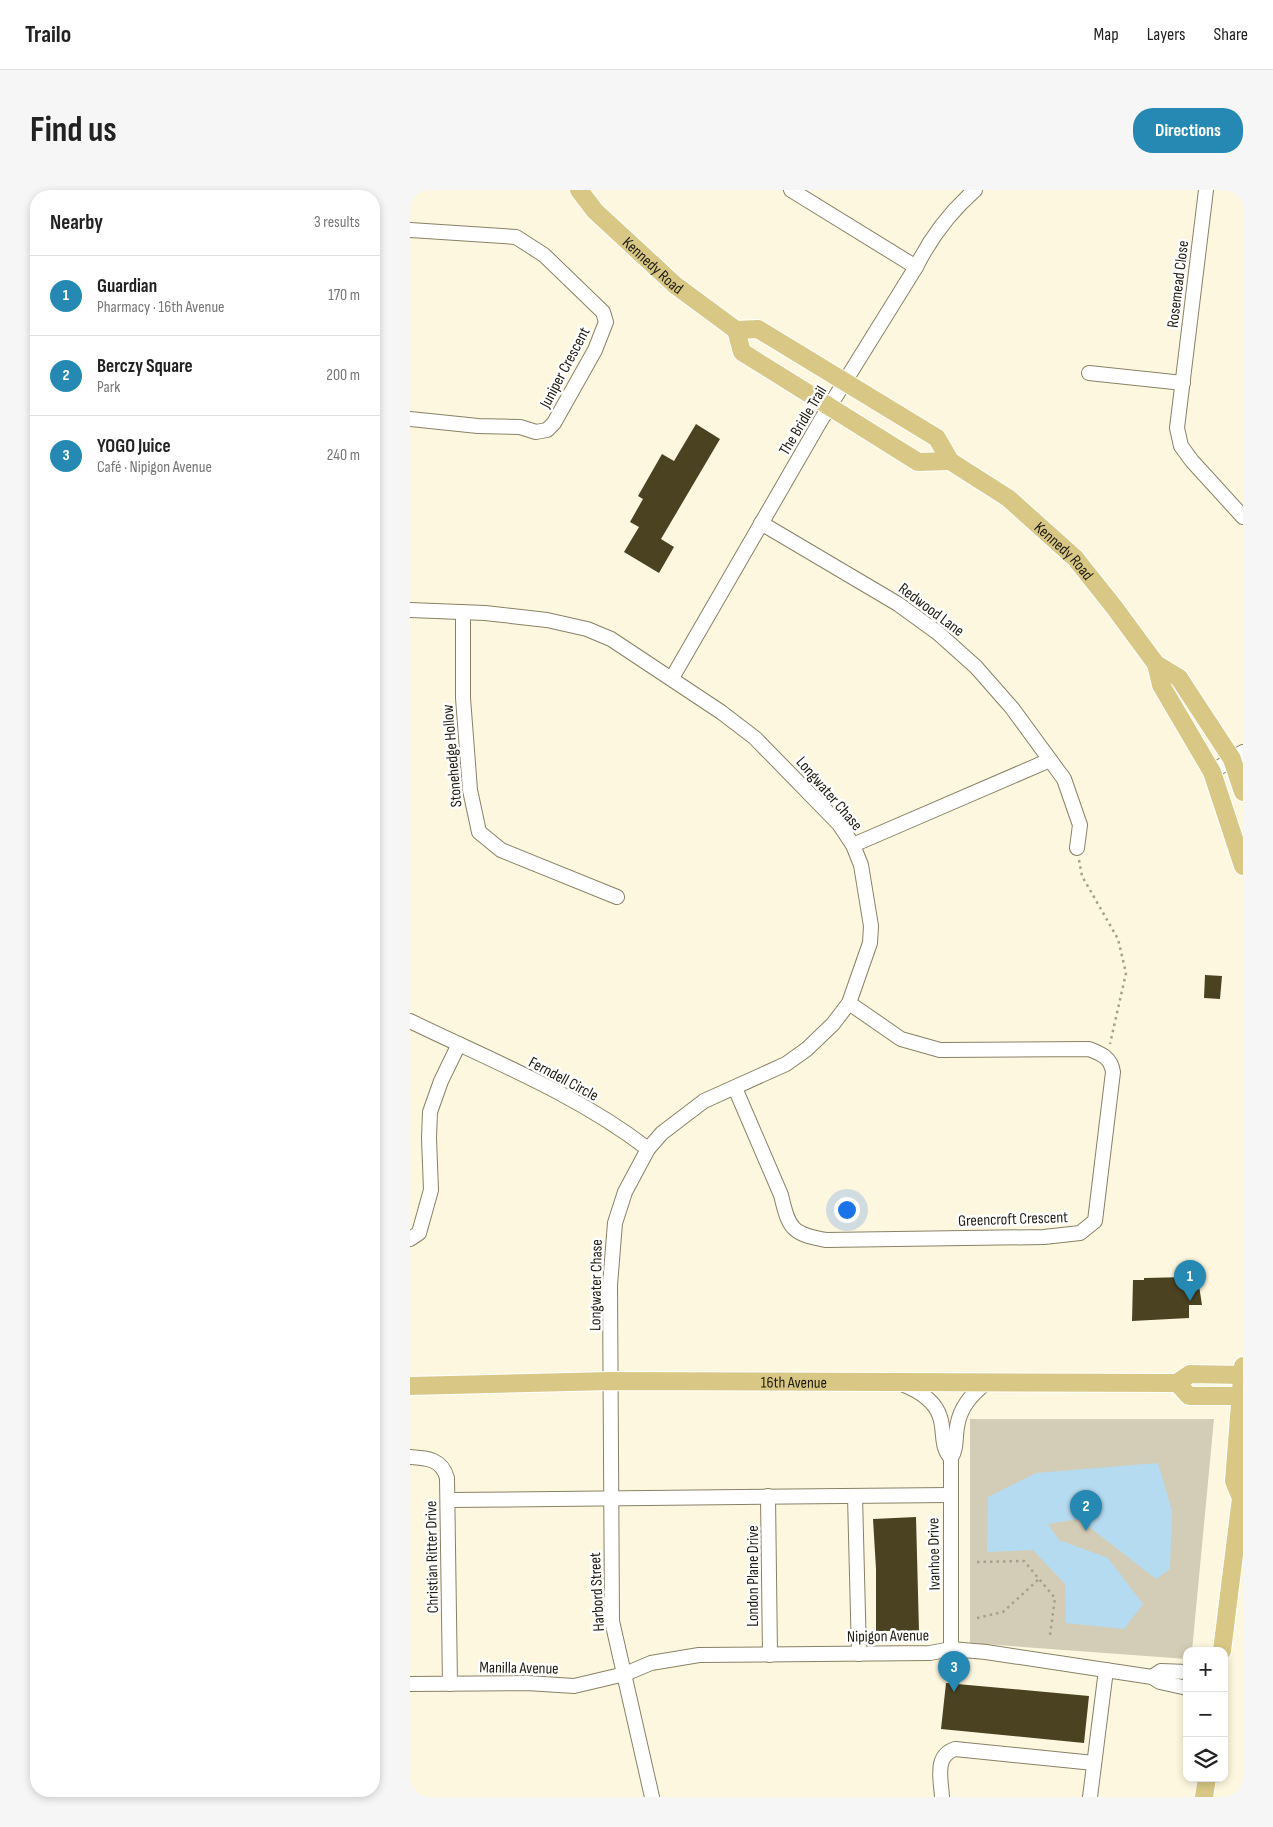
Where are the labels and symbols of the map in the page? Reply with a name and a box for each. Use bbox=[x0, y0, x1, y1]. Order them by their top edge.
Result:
street label: Kennedy Road bbox=[618, 233, 687, 299]
street label: Rosemead Close bbox=[1164, 240, 1193, 329]
street label: Juniper Crescent bbox=[536, 324, 595, 412]
street label: The Bridle Trail bbox=[775, 383, 831, 459]
street label: Kennedy Road bbox=[1030, 518, 1097, 584]
street label: Redwood Lane bbox=[895, 579, 968, 641]
street label: Stonehedge Hollow bbox=[439, 704, 466, 808]
street label: Longwater Chase bbox=[792, 753, 866, 835]
street label: Ferndell Circle bbox=[525, 1053, 601, 1106]
your location bbox=[834, 1197, 860, 1223]
street label: Greencroft Crescent bbox=[958, 1208, 1069, 1231]
street label: Longwater Chase bbox=[586, 1239, 607, 1331]
pin: 1 bbox=[1174, 1260, 1206, 1301]
street label: 16th Avenue bbox=[761, 1374, 827, 1393]
pin: 2 bbox=[1070, 1490, 1102, 1531]
street label: Christian Ritter Drive bbox=[422, 1500, 443, 1614]
street label: Ivanhoe Drive bbox=[924, 1518, 945, 1590]
street label: London Plane Drive bbox=[744, 1525, 763, 1627]
street label: Harbord Street bbox=[586, 1552, 609, 1632]
street label: Nipigon Avenue bbox=[847, 1626, 929, 1647]
pin: 3 bbox=[938, 1651, 970, 1692]
street label: Manilla Avenue bbox=[479, 1658, 559, 1679]

